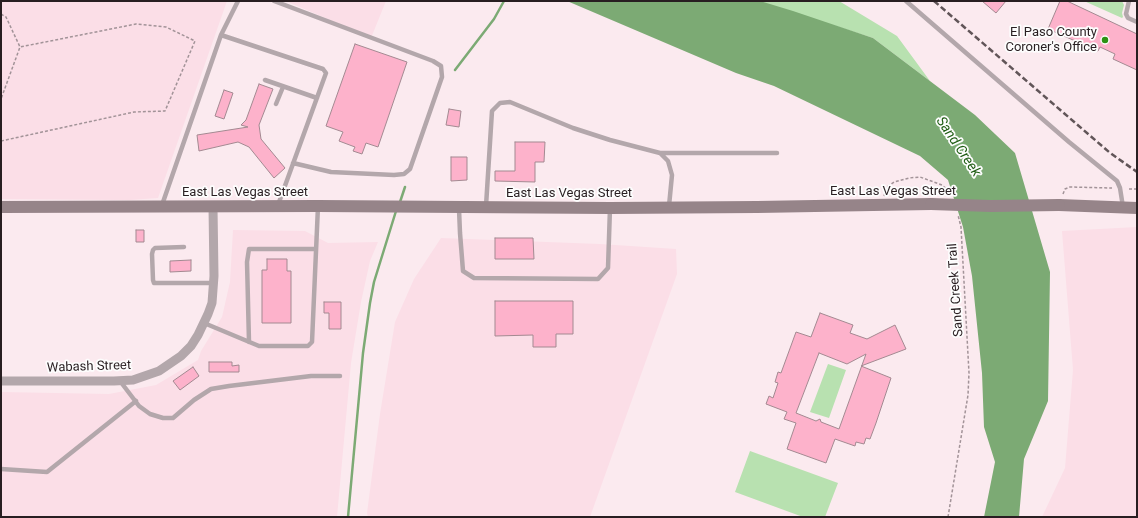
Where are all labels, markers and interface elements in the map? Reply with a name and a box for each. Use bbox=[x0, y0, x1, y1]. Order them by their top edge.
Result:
place label: El Paso County Coroner's Office bbox=[1005, 25, 1097, 56]
marker: El Paso County Coroner's Office bbox=[1100, 35, 1110, 45]
water label: Sand Creek bbox=[932, 114, 984, 180]
street label: East Las Vegas Street bbox=[830, 184, 956, 200]
street label: East Las Vegas Street bbox=[182, 185, 308, 201]
street label: East Las Vegas Street bbox=[506, 186, 632, 202]
street label: Sand Creek Trail bbox=[945, 243, 967, 337]
street label: Wabash Street bbox=[47, 358, 131, 376]

